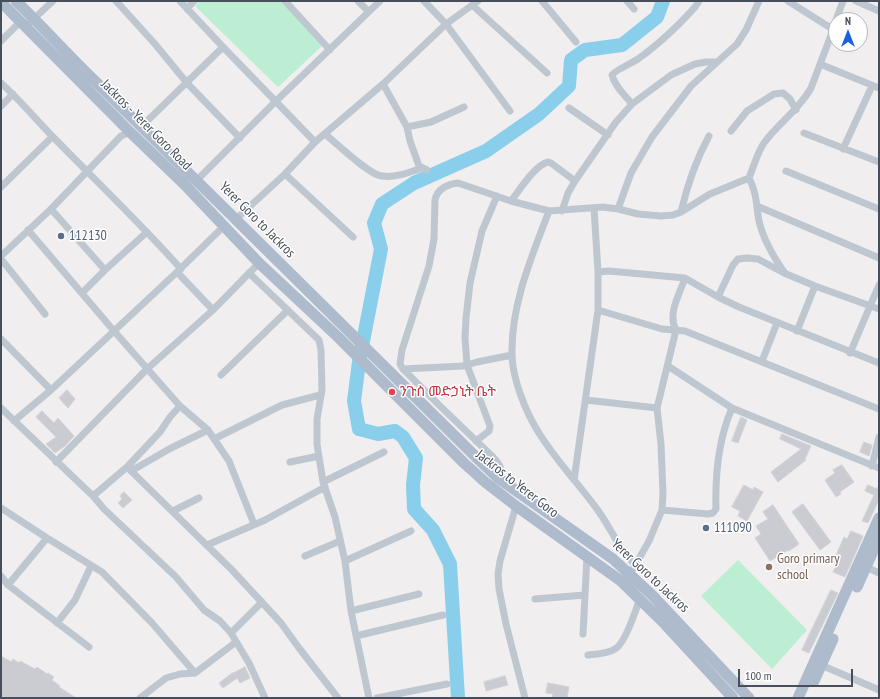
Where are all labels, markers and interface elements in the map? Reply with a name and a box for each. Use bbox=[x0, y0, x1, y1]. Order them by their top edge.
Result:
north arrow bbox=[828, 12, 868, 52]
text: N bbox=[845, 14, 851, 28]
street label: Jackros - Yerer Goro Road bbox=[97, 76, 195, 174]
street label: Yerer Goro to Jackros bbox=[216, 179, 298, 261]
place label: 112130 bbox=[69, 228, 107, 244]
marker: 112130 bbox=[56, 231, 66, 241]
place label: ንጉስ መድኃኒት ቤት bbox=[400, 384, 496, 400]
marker: ንጉስ መድኃኒት ቤት bbox=[387, 387, 397, 397]
street label: Jackros to Yerer Goro bbox=[472, 447, 562, 521]
place label: 111090 bbox=[714, 520, 752, 536]
marker: 111090 bbox=[701, 523, 711, 533]
street label: Yerer Goro to Jackros bbox=[608, 536, 692, 616]
place label: Goro primary school bbox=[777, 551, 840, 584]
marker: Goro primary school bbox=[764, 562, 774, 572]
scale bar bbox=[740, 661, 855, 687]
text: 100 m bbox=[745, 668, 772, 683]

